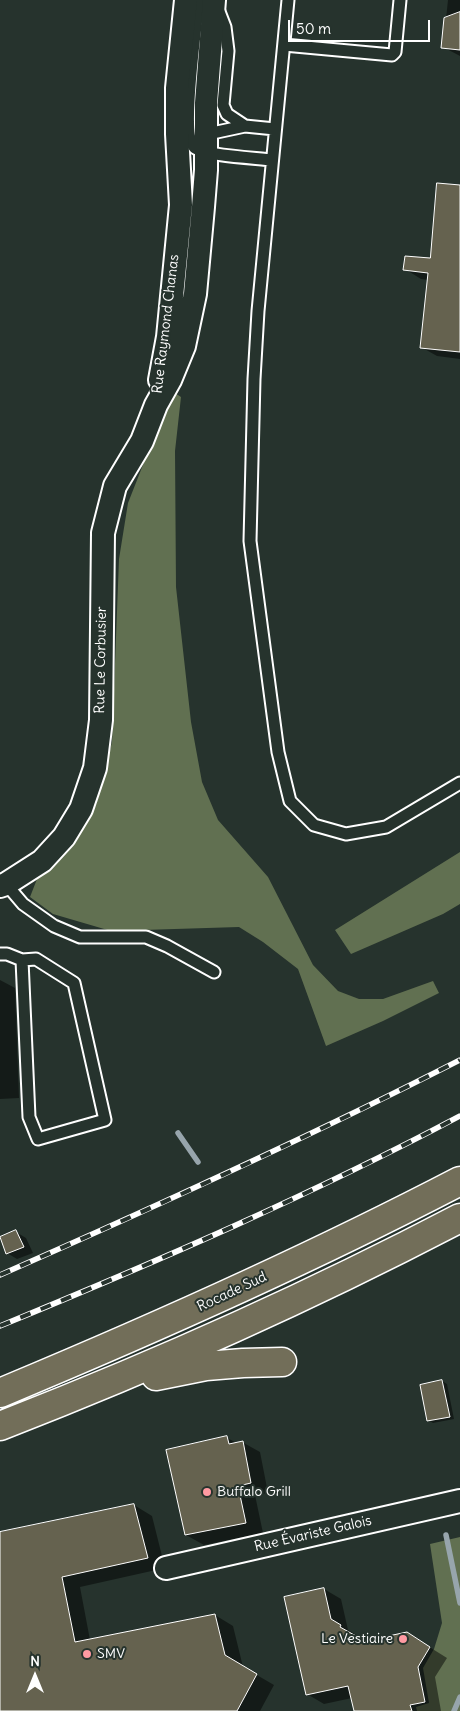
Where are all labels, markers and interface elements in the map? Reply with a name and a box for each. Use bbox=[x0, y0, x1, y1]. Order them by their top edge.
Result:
scale bar bbox=[290, 10, 432, 42]
text: 50 m bbox=[296, 19, 331, 38]
street label: Rue Raymond Chanas bbox=[149, 253, 183, 395]
street label: Rue Le Corbusier bbox=[92, 606, 110, 714]
street label: Rocade Sud bbox=[195, 1269, 269, 1315]
place label: Buffalo Grill bbox=[217, 1484, 291, 1500]
marker: Buffalo Grill bbox=[201, 1486, 213, 1498]
street label: Rue Évariste Galois bbox=[253, 1512, 373, 1556]
place label: Le Vestiaire bbox=[321, 1631, 393, 1647]
marker: Le Vestiaire bbox=[397, 1633, 409, 1645]
place label: SMV bbox=[97, 1646, 125, 1662]
marker: SMV bbox=[81, 1648, 93, 1660]
north arrow bbox=[10, 1651, 60, 1701]
text: N bbox=[30, 1652, 40, 1670]

